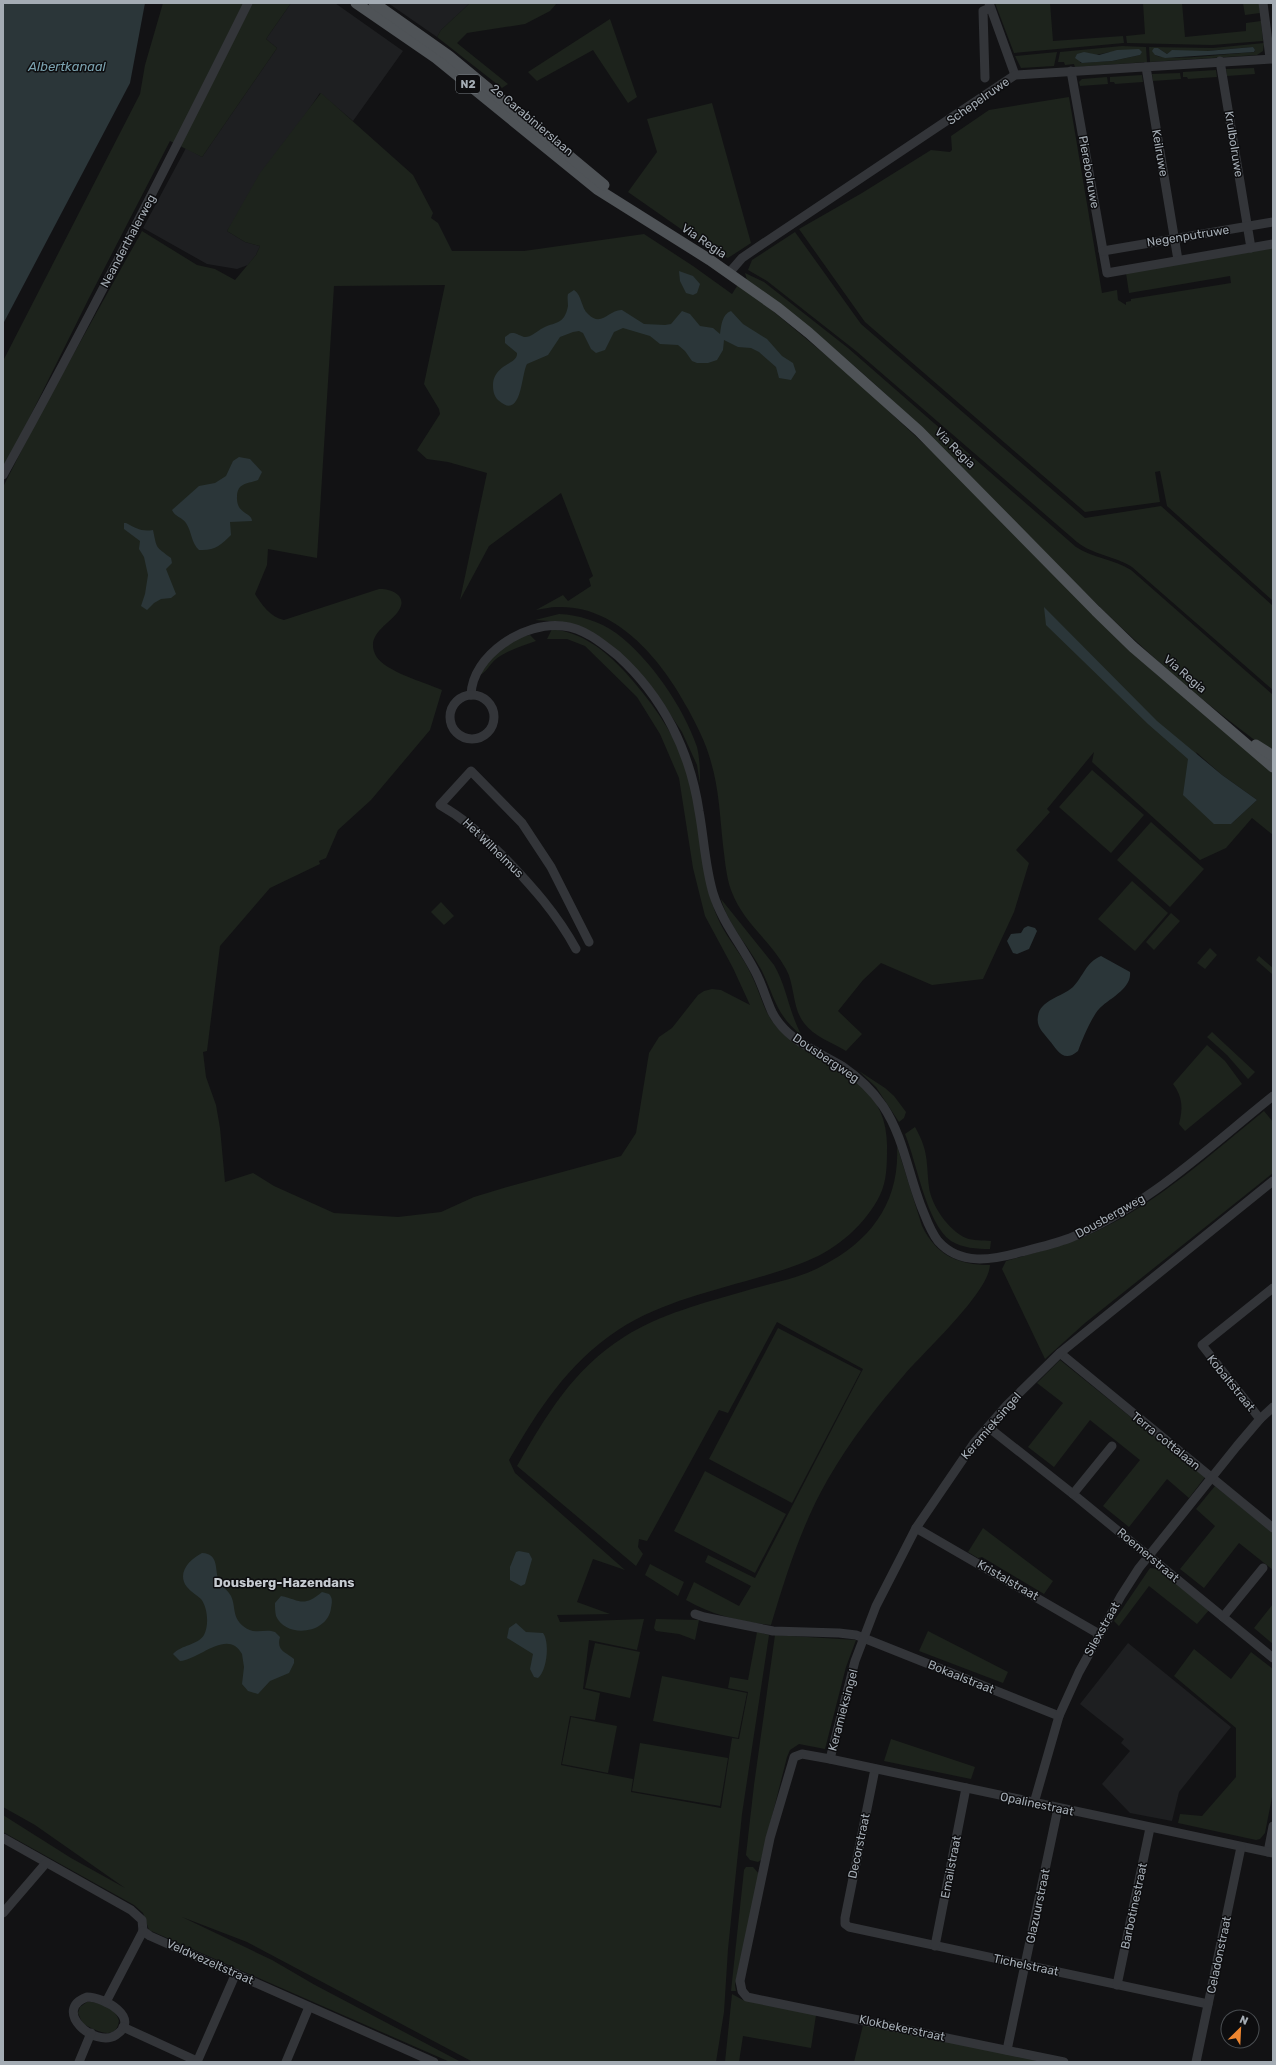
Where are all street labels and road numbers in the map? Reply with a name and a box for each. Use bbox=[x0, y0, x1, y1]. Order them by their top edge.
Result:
street label: Schepelruwe bbox=[944, 74, 1012, 128]
road number: N2 bbox=[456, 75, 480, 93]
street label: 2e Carabinierslaan bbox=[488, 81, 576, 159]
street label: Krulbolruwe bbox=[1222, 110, 1246, 178]
street label: Keilruwe bbox=[1149, 128, 1171, 178]
street label: Pierebolruwe bbox=[1076, 135, 1102, 210]
street label: Neanderthalerweg bbox=[98, 192, 158, 290]
street label: Via Regia bbox=[679, 221, 729, 261]
street label: Negenputruwe bbox=[1146, 223, 1230, 249]
street label: Via Regia bbox=[932, 425, 978, 471]
street label: Via Regia bbox=[1161, 652, 1209, 696]
street label: Het Wilhelmus bbox=[460, 815, 526, 881]
street label: Dousbergweg bbox=[790, 1031, 862, 1085]
street label: Dousbergweg bbox=[1073, 1191, 1147, 1241]
street label: Kobaltstraat bbox=[1204, 1352, 1258, 1414]
street label: Keramieksingel bbox=[958, 1390, 1024, 1462]
street label: Terra cottalaan bbox=[1129, 1409, 1203, 1473]
street label: Roemerstraat bbox=[1114, 1525, 1182, 1585]
street label: Kristalstraat bbox=[975, 1557, 1041, 1603]
street label: Silexstraat bbox=[1081, 1599, 1123, 1658]
street label: Bokaalstraat bbox=[926, 1657, 996, 1697]
street label: Keramieksingel bbox=[825, 1667, 861, 1752]
street label: Opalinestraat bbox=[999, 1789, 1075, 1819]
street label: Decorstraat bbox=[845, 1812, 873, 1880]
street label: Emailstraat bbox=[938, 1834, 964, 1900]
street label: Barbotinestraat bbox=[1118, 1861, 1150, 1950]
street label: Glazuurstraat bbox=[1023, 1867, 1053, 1945]
street label: Celadonstraat bbox=[1204, 1915, 1234, 1995]
street label: Veldwezeltstraat bbox=[164, 1937, 256, 1988]
street label: Tichelstraat bbox=[992, 1951, 1060, 1979]
street label: Klokbekerstraat bbox=[858, 2012, 946, 2044]

